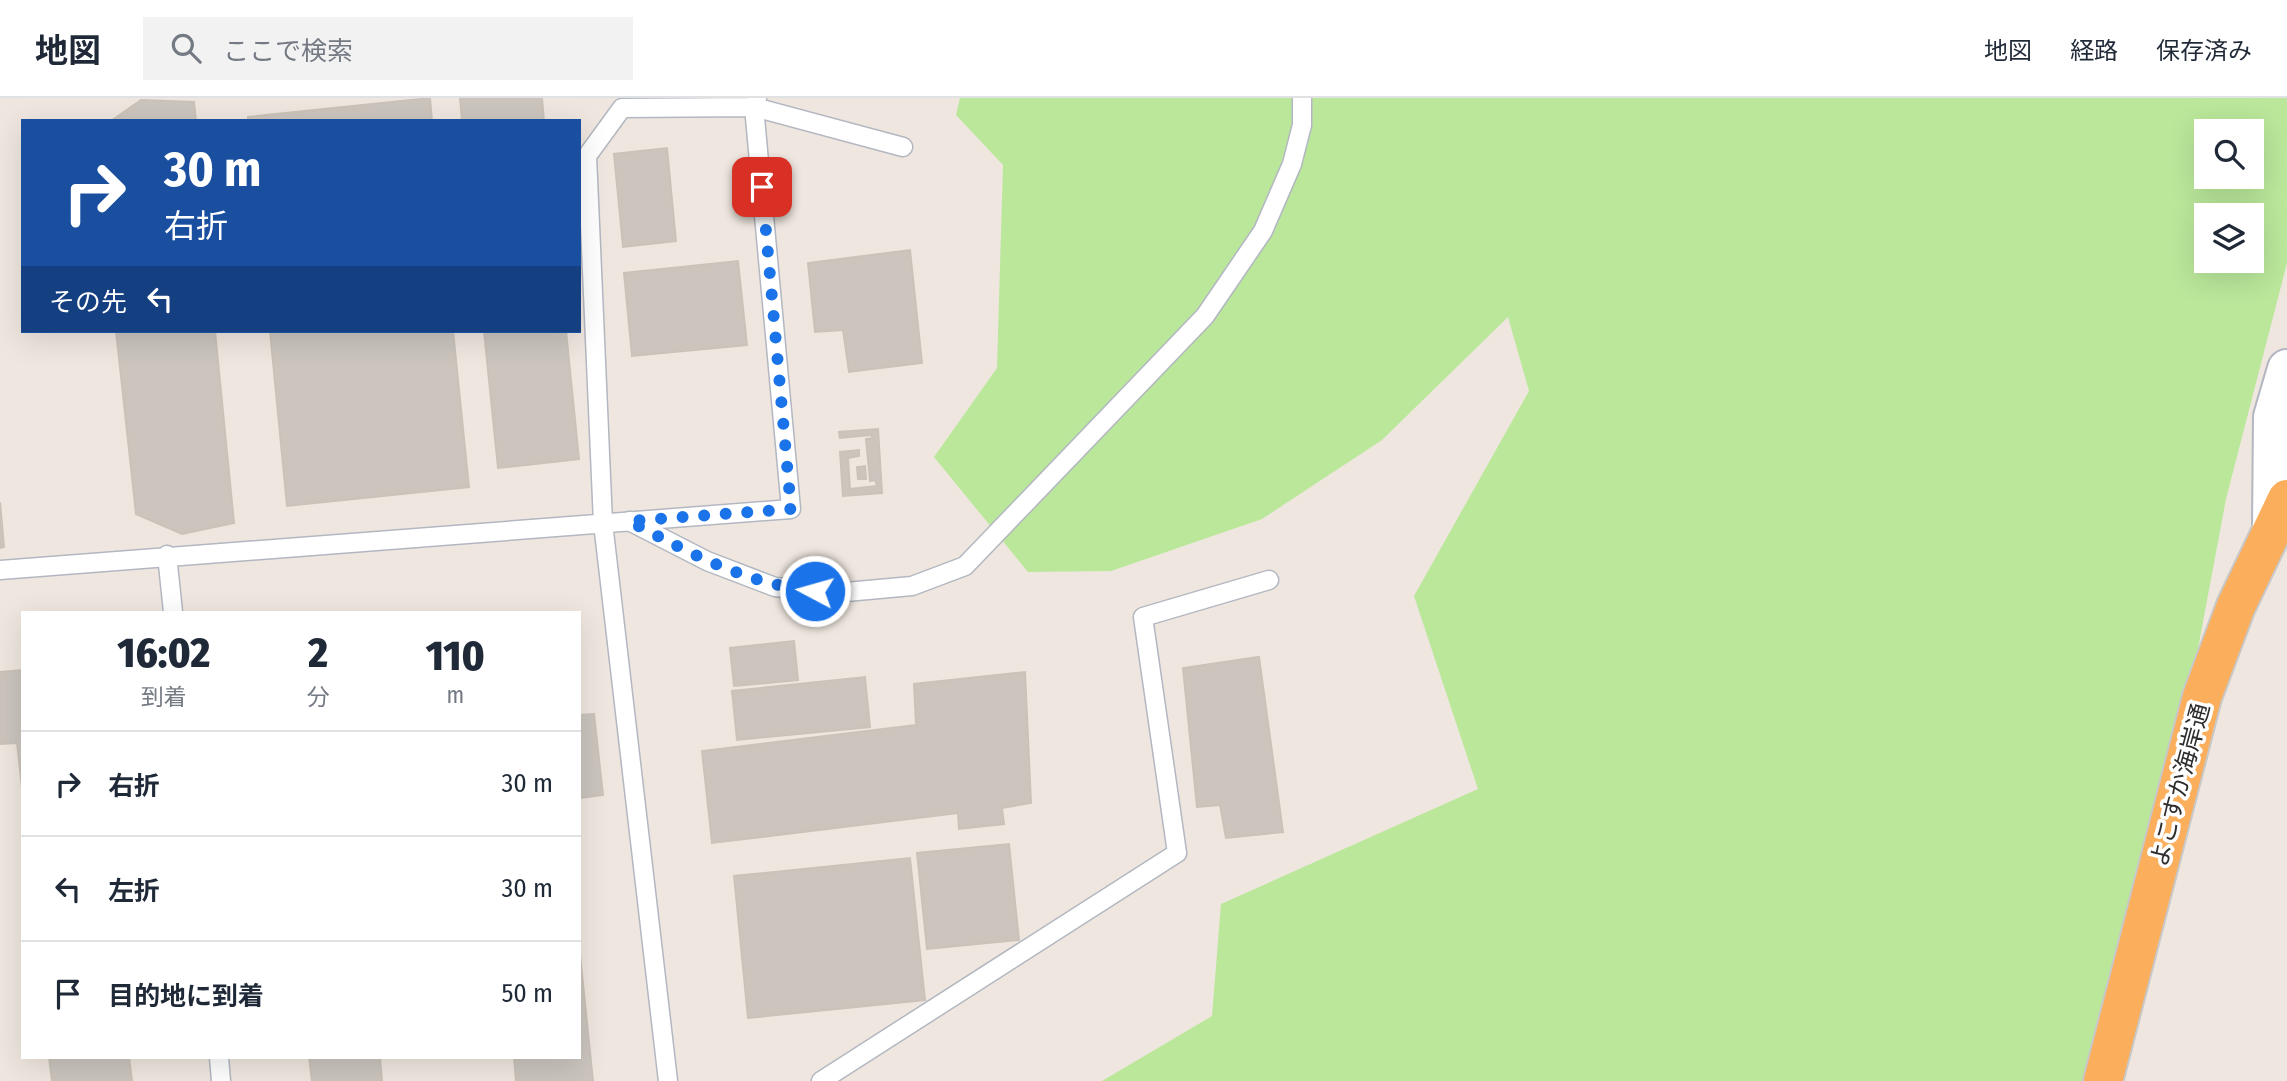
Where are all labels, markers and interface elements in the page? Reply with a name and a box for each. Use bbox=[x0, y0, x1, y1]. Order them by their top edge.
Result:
search box bbox=[143, 17, 633, 80]
icon: search bbox=[167, 29, 205, 67]
text: 地図 bbox=[35, 31, 101, 71]
text: ここで検索 bbox=[223, 36, 353, 67]
text: 地図 bbox=[1984, 37, 2032, 65]
text: 経路 bbox=[2070, 37, 2118, 65]
text: 保存済み bbox=[2156, 37, 2252, 65]
map controls bbox=[2194, 119, 2264, 273]
button: search bbox=[2194, 119, 2264, 189]
text: 30 m bbox=[164, 140, 262, 199]
icon: right bbox=[49, 147, 140, 238]
pin bbox=[732, 157, 792, 217]
icon: arrive bbox=[743, 168, 781, 206]
button: layers bbox=[2194, 203, 2264, 273]
text: 右折 bbox=[164, 207, 228, 245]
icon: left bbox=[141, 280, 179, 318]
text: その先 bbox=[49, 287, 127, 318]
position arrow bbox=[778, 554, 852, 628]
text: 16:02 bbox=[117, 628, 210, 678]
text: 2 bbox=[308, 628, 328, 678]
text: 110 bbox=[426, 631, 485, 681]
text: m bbox=[446, 681, 464, 709]
text: 到着 bbox=[141, 683, 187, 711]
text: 分 bbox=[307, 683, 330, 711]
street label: よこすか海岸通 bbox=[2145, 700, 2215, 870]
icon: right bbox=[49, 765, 87, 803]
text: 30 m bbox=[502, 768, 553, 799]
text: 右折 bbox=[108, 771, 160, 802]
icon: left bbox=[49, 870, 87, 908]
text: 30 m bbox=[502, 873, 553, 904]
text: 左折 bbox=[108, 876, 160, 907]
icon: arrive bbox=[49, 975, 87, 1013]
text: 50 m bbox=[501, 978, 553, 1009]
text: 目的地に到着 bbox=[108, 981, 264, 1012]

